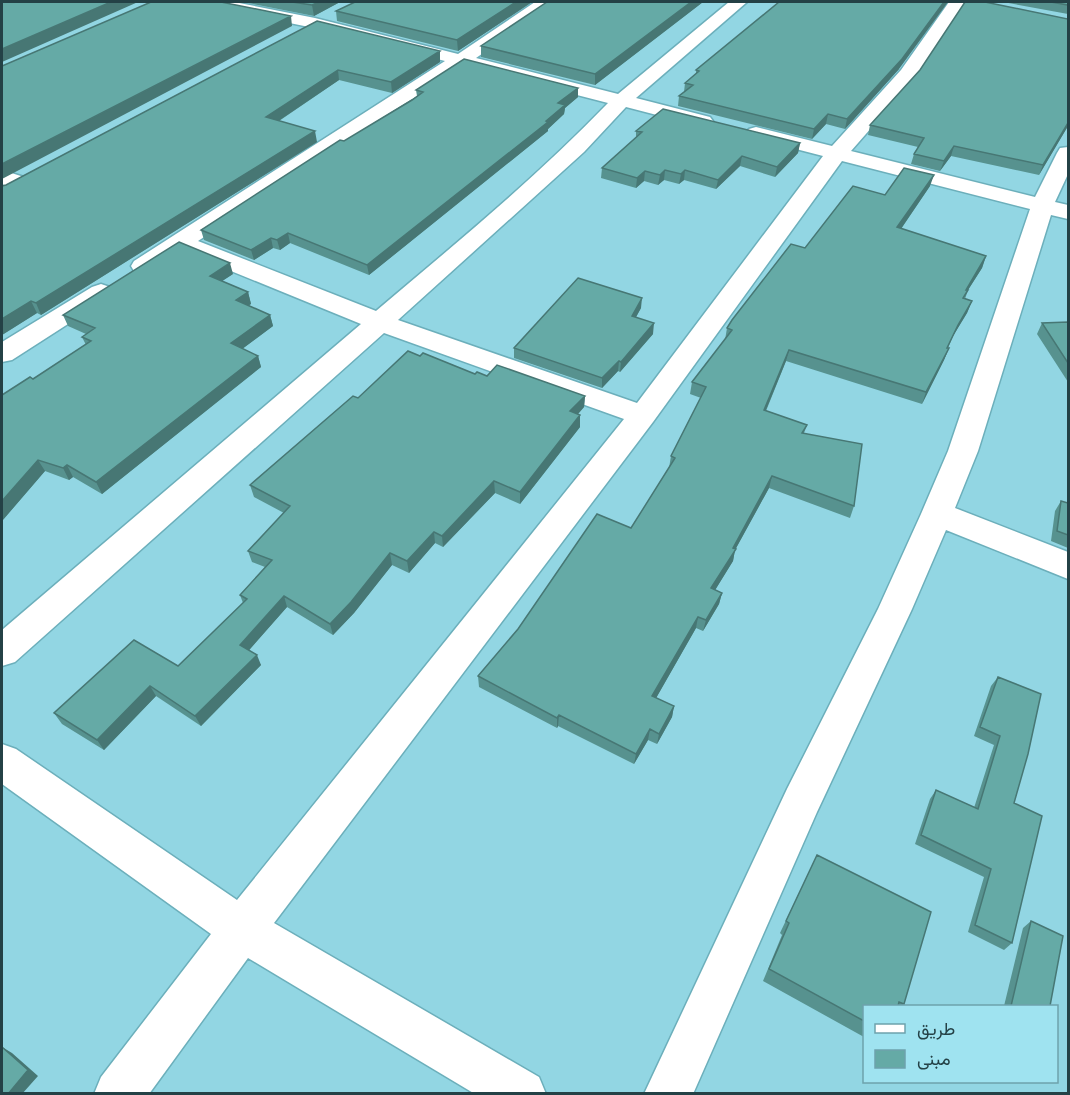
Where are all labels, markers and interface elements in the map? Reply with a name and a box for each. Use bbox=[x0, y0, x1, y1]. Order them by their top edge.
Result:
legend bbox=[863, 1005, 1058, 1083]
text: طريق bbox=[917, 1018, 955, 1040]
text: مبنى bbox=[917, 1048, 951, 1070]

